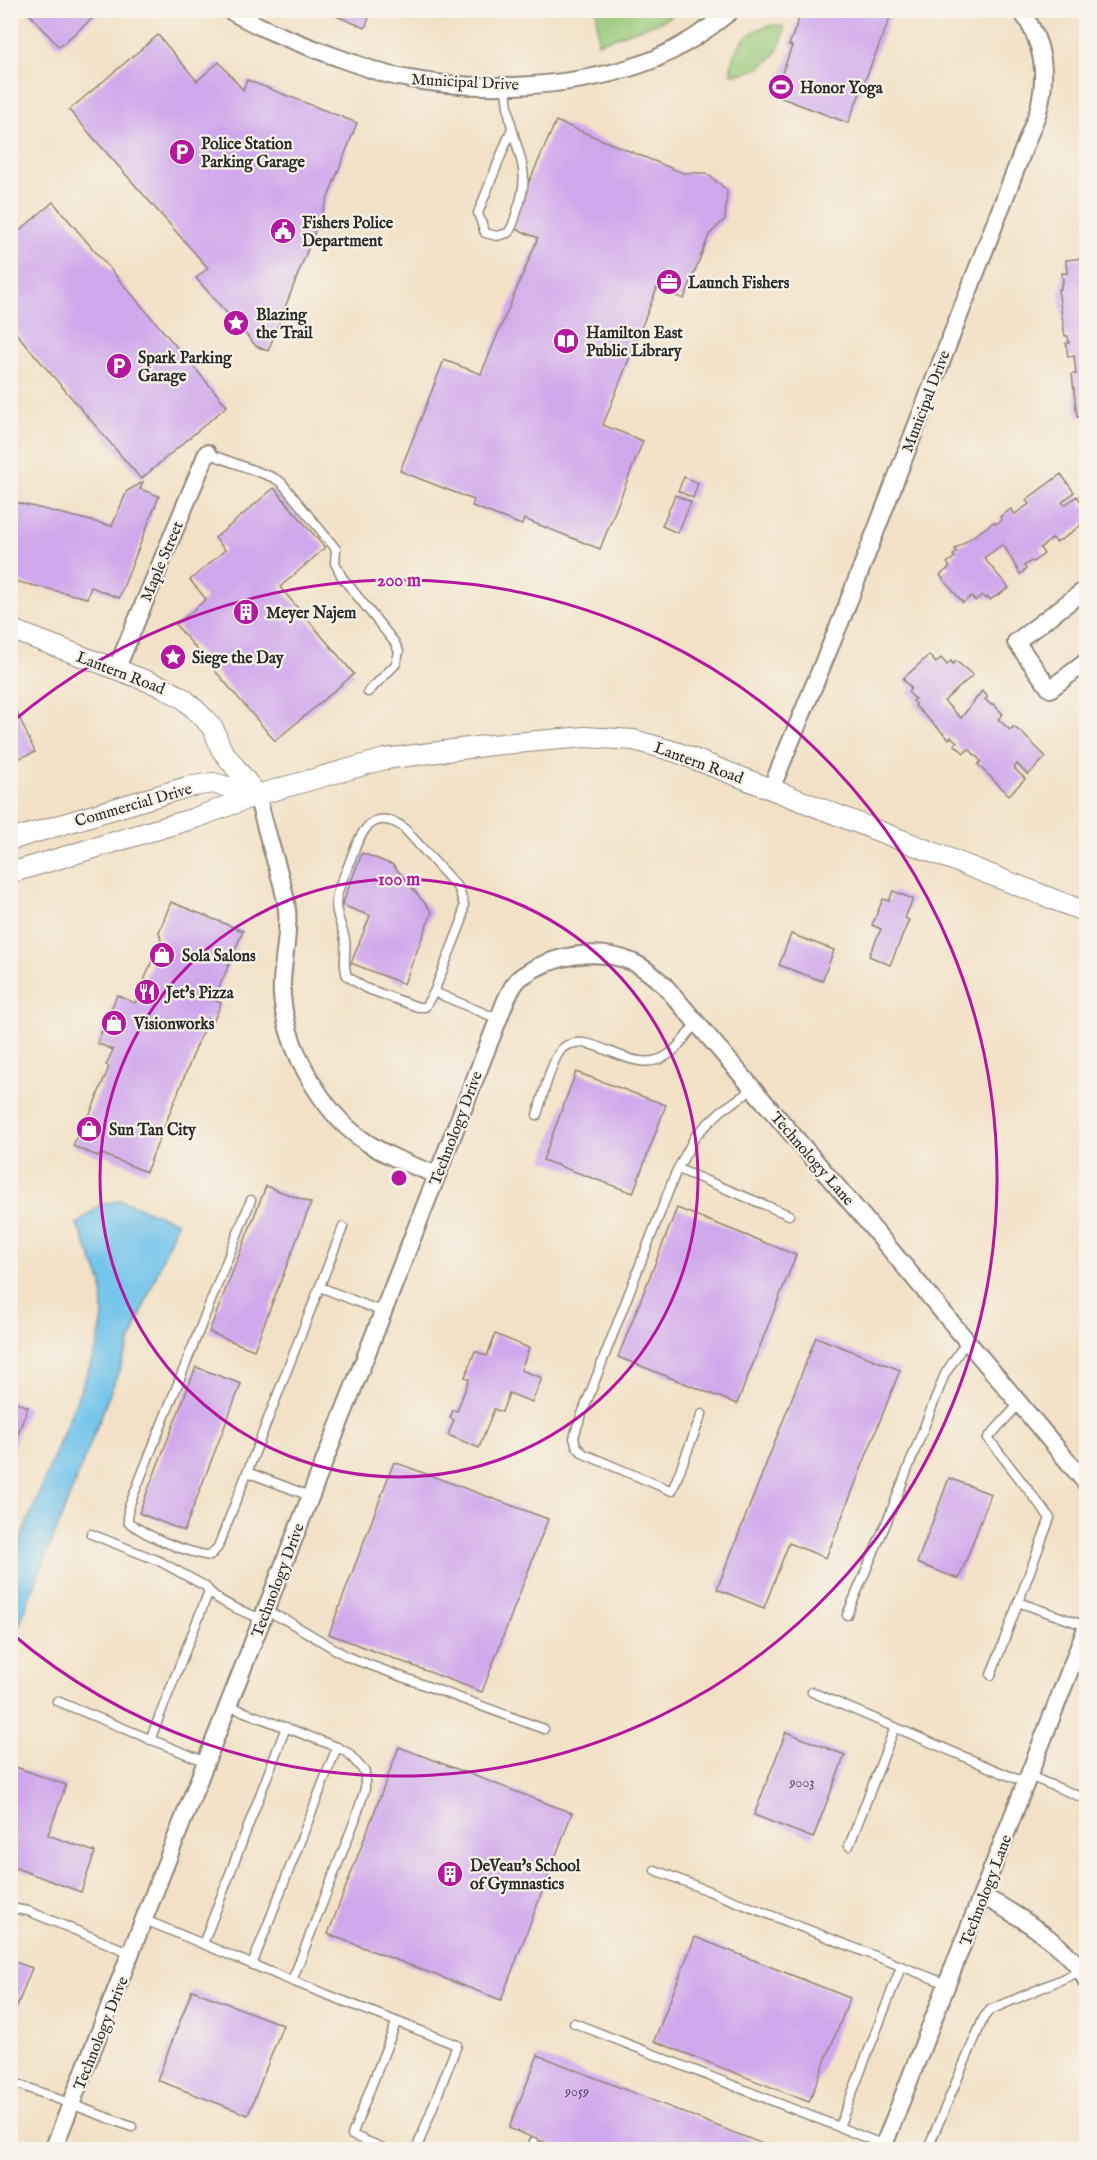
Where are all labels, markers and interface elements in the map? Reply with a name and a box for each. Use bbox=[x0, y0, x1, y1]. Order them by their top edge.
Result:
street label: Municipal Drive bbox=[411, 70, 519, 96]
sports icon: Honor Yoga bbox=[766, 72, 796, 102]
place label: Honor Yoga bbox=[800, 79, 884, 99]
place label: Police Station Parking Garage bbox=[201, 135, 306, 173]
parking icon: Police Station Parking Garage bbox=[167, 137, 197, 167]
place label: Fishers Police Department bbox=[302, 214, 394, 252]
public building icon: Fishers Police Department bbox=[268, 216, 298, 246]
office icon: Launch Fishers bbox=[654, 267, 684, 297]
place label: Launch Fishers bbox=[688, 274, 790, 294]
place label: Blazing the Trail bbox=[255, 306, 313, 344]
place icon: Blazing the Trail bbox=[221, 308, 251, 338]
place label: Hamilton East Public Library bbox=[586, 324, 683, 362]
library icon: Hamilton East Public Library bbox=[551, 326, 581, 356]
street label: Municipal Drive bbox=[898, 348, 956, 456]
place label: Spark Parking Garage bbox=[138, 349, 233, 387]
parking icon: Spark Parking Garage bbox=[104, 351, 134, 381]
street label: Maple Street bbox=[137, 518, 189, 605]
text: 200 m bbox=[377, 570, 421, 593]
building icon: Meyer Najem bbox=[231, 597, 261, 627]
place label: Meyer Najem bbox=[266, 604, 357, 624]
place icon: Siege the Day bbox=[158, 642, 188, 672]
street label: Lantern Road bbox=[73, 648, 168, 700]
place label: Siege the Day bbox=[192, 649, 285, 669]
street label: Lantern Road bbox=[651, 738, 746, 789]
street label: Commercial Drive bbox=[73, 780, 195, 832]
text: 100 m bbox=[378, 869, 420, 892]
shop icon: Sola Salons bbox=[147, 940, 177, 970]
place label: Sola Salons bbox=[182, 947, 256, 967]
restaurant icon: Jet's Pizza bbox=[132, 977, 162, 1007]
place label: Jet's Pizza bbox=[164, 984, 235, 1004]
shop icon: Visionworks bbox=[99, 1008, 129, 1038]
place label: Visionworks bbox=[133, 1015, 215, 1035]
street label: Technology Drive bbox=[426, 1069, 488, 1189]
street label: Technology Lane bbox=[765, 1108, 858, 1210]
shop icon: Sun Tan City bbox=[74, 1114, 104, 1144]
place label: Sun Tan City bbox=[109, 1121, 197, 1141]
centre of rings bbox=[389, 1168, 409, 1188]
street label: Technology Drive bbox=[248, 1521, 310, 1641]
house number: 9003 bbox=[788, 1774, 815, 1792]
street label: Technology Lane bbox=[956, 1832, 1017, 1949]
place label: DeVeau's School of Gymnastics bbox=[470, 1857, 581, 1895]
building icon: DeVeau's School of Gymnastics bbox=[435, 1859, 465, 1889]
street label: Technology Drive bbox=[70, 1974, 134, 2094]
house number: 9059 bbox=[564, 2083, 589, 2101]

